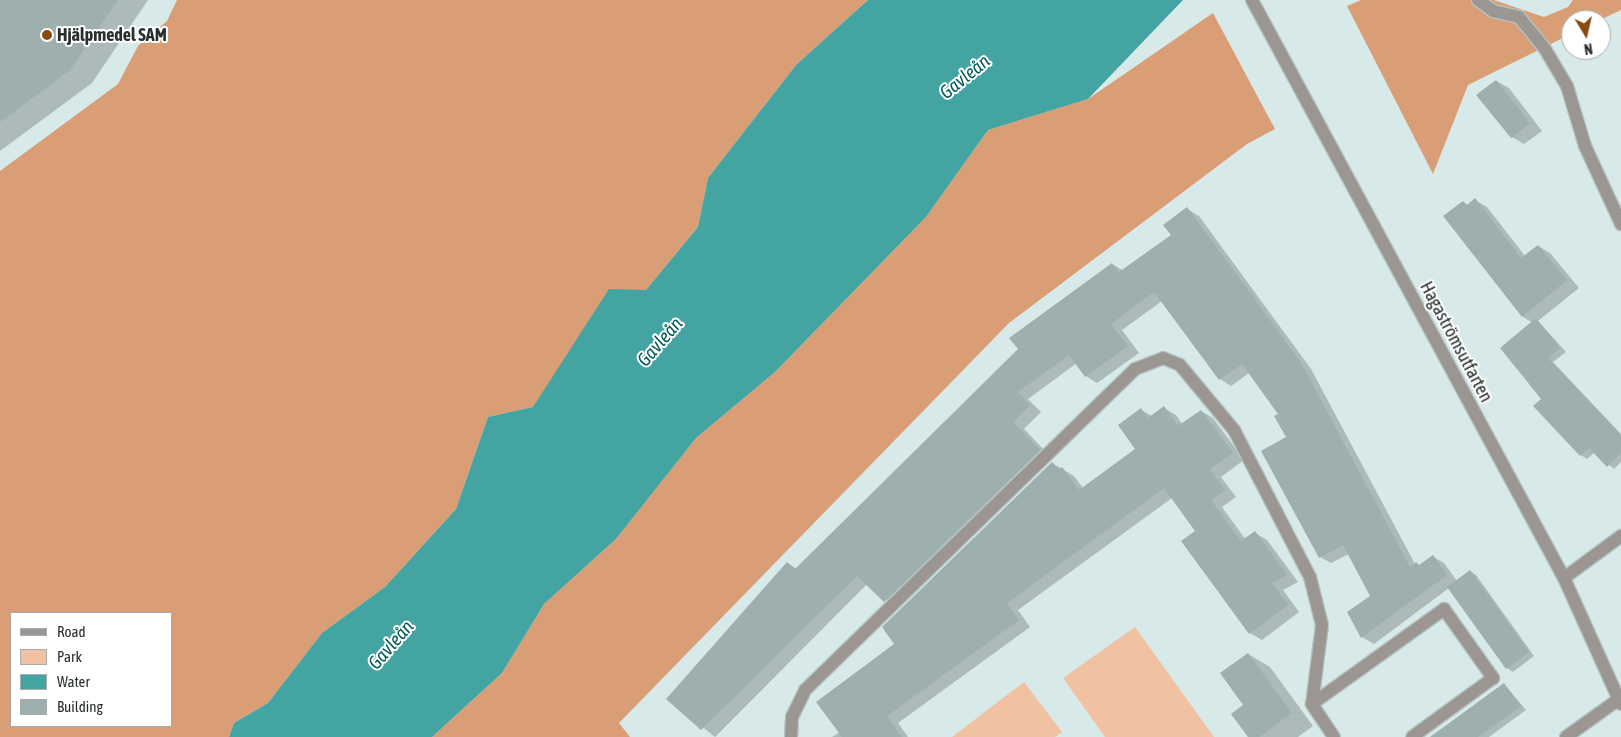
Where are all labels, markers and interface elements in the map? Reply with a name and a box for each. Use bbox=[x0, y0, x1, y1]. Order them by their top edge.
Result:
north arrow bbox=[1561, 10, 1611, 60]
place label: Hjälpmedel SAM bbox=[57, 24, 167, 46]
marker: Hjälpmedel SAM bbox=[41, 29, 53, 41]
text: N bbox=[1583, 40, 1594, 57]
water label: Gavleån bbox=[935, 50, 995, 104]
street label: Hagaströmsutfarten bbox=[1415, 278, 1497, 406]
water label: Gavleån bbox=[632, 313, 688, 371]
legend bbox=[10, 612, 172, 727]
water label: Gavleån bbox=[363, 616, 419, 674]
text: Road bbox=[57, 623, 86, 640]
text: Park bbox=[57, 648, 82, 665]
text: Water bbox=[57, 673, 90, 690]
text: Building bbox=[57, 698, 103, 715]

